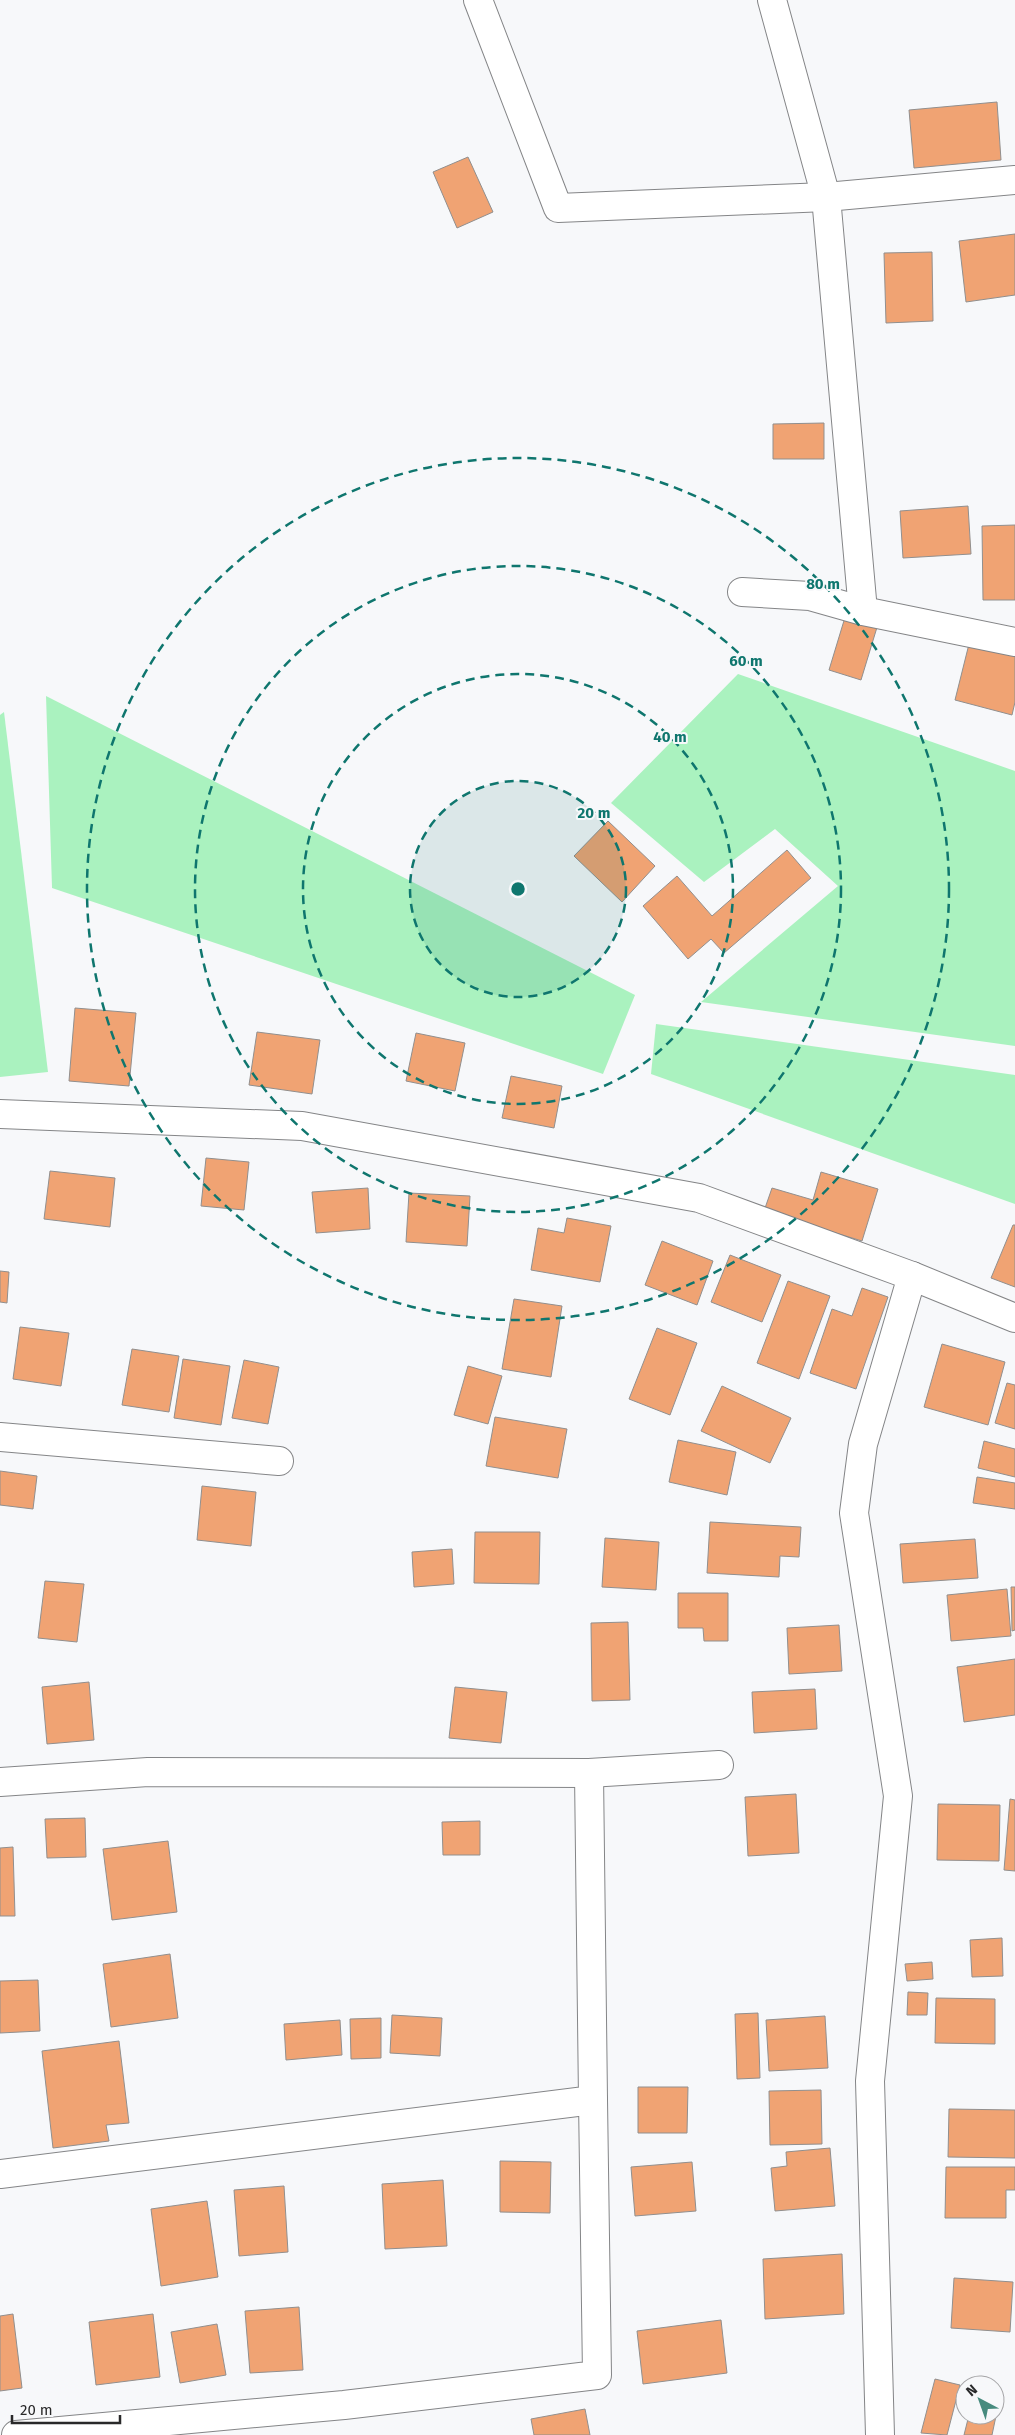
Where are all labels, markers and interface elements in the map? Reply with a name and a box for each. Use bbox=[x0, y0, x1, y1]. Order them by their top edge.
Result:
text: 80 m bbox=[806, 575, 840, 593]
text: 60 m bbox=[729, 652, 763, 670]
text: 40 m bbox=[653, 728, 687, 746]
text: 20 m bbox=[578, 804, 610, 822]
centre of rings bbox=[509, 880, 527, 898]
north arrow bbox=[955, 2375, 1005, 2425]
text: N bbox=[963, 2381, 981, 2400]
scale bar bbox=[12, 2392, 120, 2424]
text: 20 m bbox=[20, 2401, 53, 2419]

